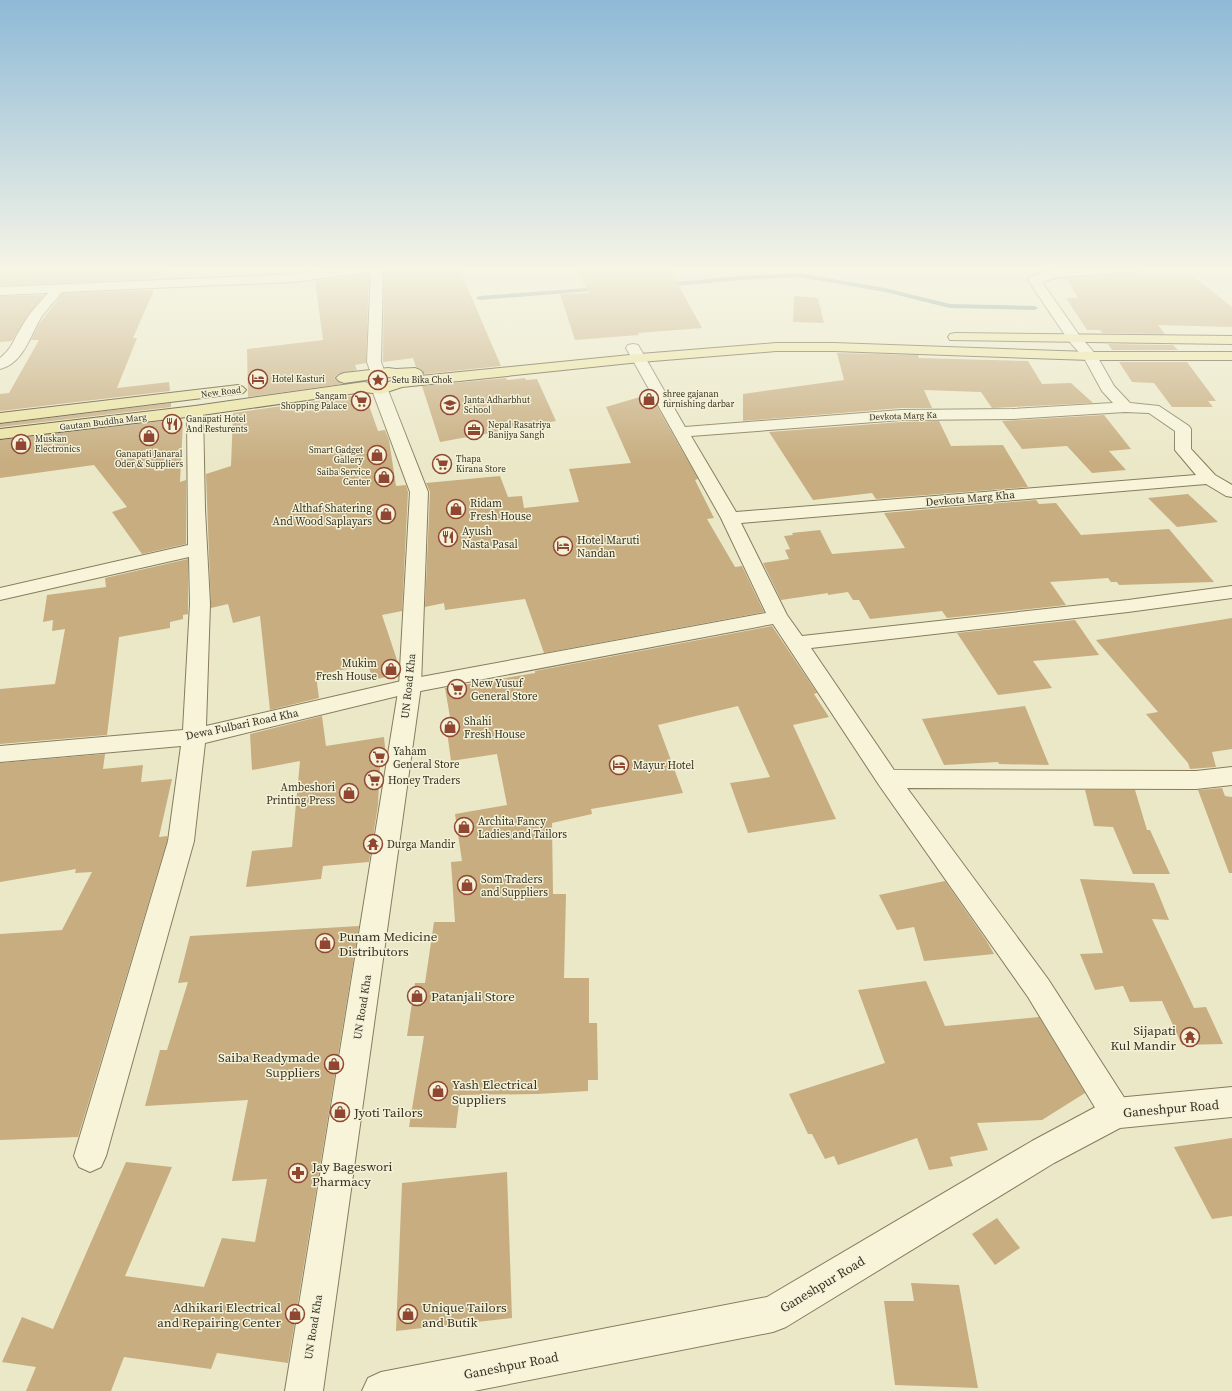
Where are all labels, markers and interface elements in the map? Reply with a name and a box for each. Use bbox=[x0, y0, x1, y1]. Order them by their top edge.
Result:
hotel icon: Hotel Kasturi bbox=[247, 368, 269, 390]
place icon: Setu Bika Chok bbox=[367, 369, 389, 391]
place label: Hotel Kasturi bbox=[272, 373, 325, 385]
place label: Setu Bika Chok bbox=[392, 374, 452, 386]
street label: New Road bbox=[200, 384, 242, 400]
shop icon: shree gajanan furnishing darbar bbox=[638, 388, 660, 410]
place label: shree gajanan furnishing darbar bbox=[663, 388, 734, 410]
place label: Sangam Shopping Palace bbox=[281, 390, 347, 412]
supermarket icon: Sangam Shopping Palace bbox=[350, 390, 372, 412]
school or university icon: Janta Adharbhut School bbox=[439, 394, 461, 416]
place label: Janta Adharbhut School bbox=[463, 394, 530, 416]
street label: Devkota Marg Ka bbox=[869, 409, 938, 423]
street label: Gautam Buddha Marg bbox=[59, 411, 147, 433]
restaurant icon: Ganapati Hotel And Resturents bbox=[161, 413, 183, 435]
place label: Ganapati Hotel And Resturents bbox=[186, 413, 248, 435]
office icon: Nepal Rasatriya Banijya Sangh bbox=[463, 419, 485, 441]
place label: Nepal Rasatriya Banijya Sangh bbox=[488, 419, 551, 441]
shop icon: Ganapati Janaral Oder & Suppliers bbox=[138, 425, 160, 447]
shop icon: Muskan Electronics bbox=[10, 433, 32, 455]
place label: Muskan Electronics bbox=[35, 433, 80, 455]
place label: Smart Gadget Gallery bbox=[309, 444, 363, 466]
shop icon: Smart Gadget Gallery bbox=[366, 444, 388, 466]
place label: Ganapati Janaral Oder & Suppliers bbox=[115, 448, 183, 470]
supermarket icon: Thapa Kirana Store bbox=[431, 453, 453, 475]
place label: Thapa Kirana Store bbox=[456, 453, 506, 475]
place label: Saiba Service Center bbox=[317, 466, 370, 488]
shop icon: Saiba Service Center bbox=[373, 466, 395, 488]
street label: Devkota Marg Kha bbox=[925, 487, 1016, 510]
place label: Ridam Fresh House bbox=[470, 496, 532, 524]
shop icon: Ridam Fresh House bbox=[445, 498, 467, 520]
place label: Althaf Shatering And Wood Saplayars bbox=[273, 501, 372, 529]
shop icon: Althaf Shatering And Wood Saplayars bbox=[375, 503, 397, 525]
place label: Ayush Nasta Pasal bbox=[462, 524, 518, 552]
restaurant icon: Ayush Nasta Pasal bbox=[437, 526, 459, 548]
place label: Hotel Maruti Nandan bbox=[577, 533, 639, 561]
hotel icon: Hotel Maruti Nandan bbox=[552, 535, 574, 557]
street label: UN Road Kha bbox=[398, 652, 419, 719]
place label: Mukim Fresh House bbox=[316, 656, 377, 684]
shop icon: Mukim Fresh House bbox=[380, 658, 402, 680]
place label: New Yusuf General Store bbox=[471, 676, 538, 704]
supermarket icon: New Yusuf General Store bbox=[446, 678, 468, 700]
street label: Dewa Fulbari Road Kha bbox=[184, 705, 300, 744]
place label: Shahi Fresh House bbox=[464, 714, 526, 742]
shop icon: Shahi Fresh House bbox=[439, 716, 461, 738]
place label: Yaham General Store bbox=[393, 744, 460, 772]
supermarket icon: Yaham General Store bbox=[368, 746, 390, 768]
hotel icon: Mayur Hotel bbox=[608, 754, 630, 776]
place label: Mayur Hotel bbox=[633, 758, 694, 773]
supermarket icon: Honey Traders bbox=[363, 769, 385, 791]
place label: Honey Traders bbox=[388, 773, 460, 788]
place label: Ambeshori Printing Press bbox=[266, 780, 335, 808]
shop icon: Ambeshori Printing Press bbox=[338, 782, 360, 804]
place label: Archita Fancy Ladies and Tailors bbox=[478, 814, 567, 842]
shop icon: Archita Fancy Ladies and Tailors bbox=[453, 816, 475, 838]
temple icon: Durga Mandir bbox=[362, 833, 384, 855]
place label: Durga Mandir bbox=[387, 837, 456, 852]
place label: Som Traders and Suppliers bbox=[481, 872, 548, 900]
shop icon: Som Traders and Suppliers bbox=[456, 874, 478, 896]
place label: Punam Medicine Distributors bbox=[339, 928, 438, 960]
shop icon: Punam Medicine Distributors bbox=[314, 932, 336, 954]
street label: UN Road Kha bbox=[350, 973, 375, 1041]
shop icon: Patanjali Store bbox=[406, 985, 428, 1007]
place label: Patanjali Store bbox=[431, 988, 515, 1005]
place label: Sijapati Kul Mandir bbox=[1110, 1022, 1176, 1054]
temple icon: Sijapati Kul Mandir bbox=[1179, 1026, 1201, 1048]
place label: Saiba Readymade Suppliers bbox=[218, 1049, 320, 1081]
shop icon: Saiba Readymade Suppliers bbox=[323, 1053, 345, 1075]
place label: Yash Electrical Suppliers bbox=[452, 1076, 537, 1108]
shop icon: Yash Electrical Suppliers bbox=[427, 1080, 449, 1102]
street label: Ganeshpur Road bbox=[1122, 1096, 1220, 1121]
shop icon: Jyoti Tailors bbox=[329, 1101, 351, 1123]
place label: Jyoti Tailors bbox=[353, 1104, 423, 1121]
place label: Jay Bageswori Pharmacy bbox=[311, 1158, 393, 1190]
pharmacy icon: Jay Bageswori Pharmacy bbox=[287, 1162, 309, 1184]
street label: Ganeshpur Road bbox=[777, 1252, 868, 1316]
street label: UN Road Kha bbox=[301, 1293, 326, 1361]
place label: Adhikari Electrical and Repairing Center bbox=[157, 1299, 281, 1331]
place label: Unique Tailors and Butik bbox=[422, 1299, 507, 1331]
shop icon: Adhikari Electrical and Repairing Center bbox=[284, 1303, 306, 1325]
shop icon: Unique Tailors and Butik bbox=[397, 1303, 419, 1325]
street label: Ganeshpur Road bbox=[462, 1348, 560, 1383]

